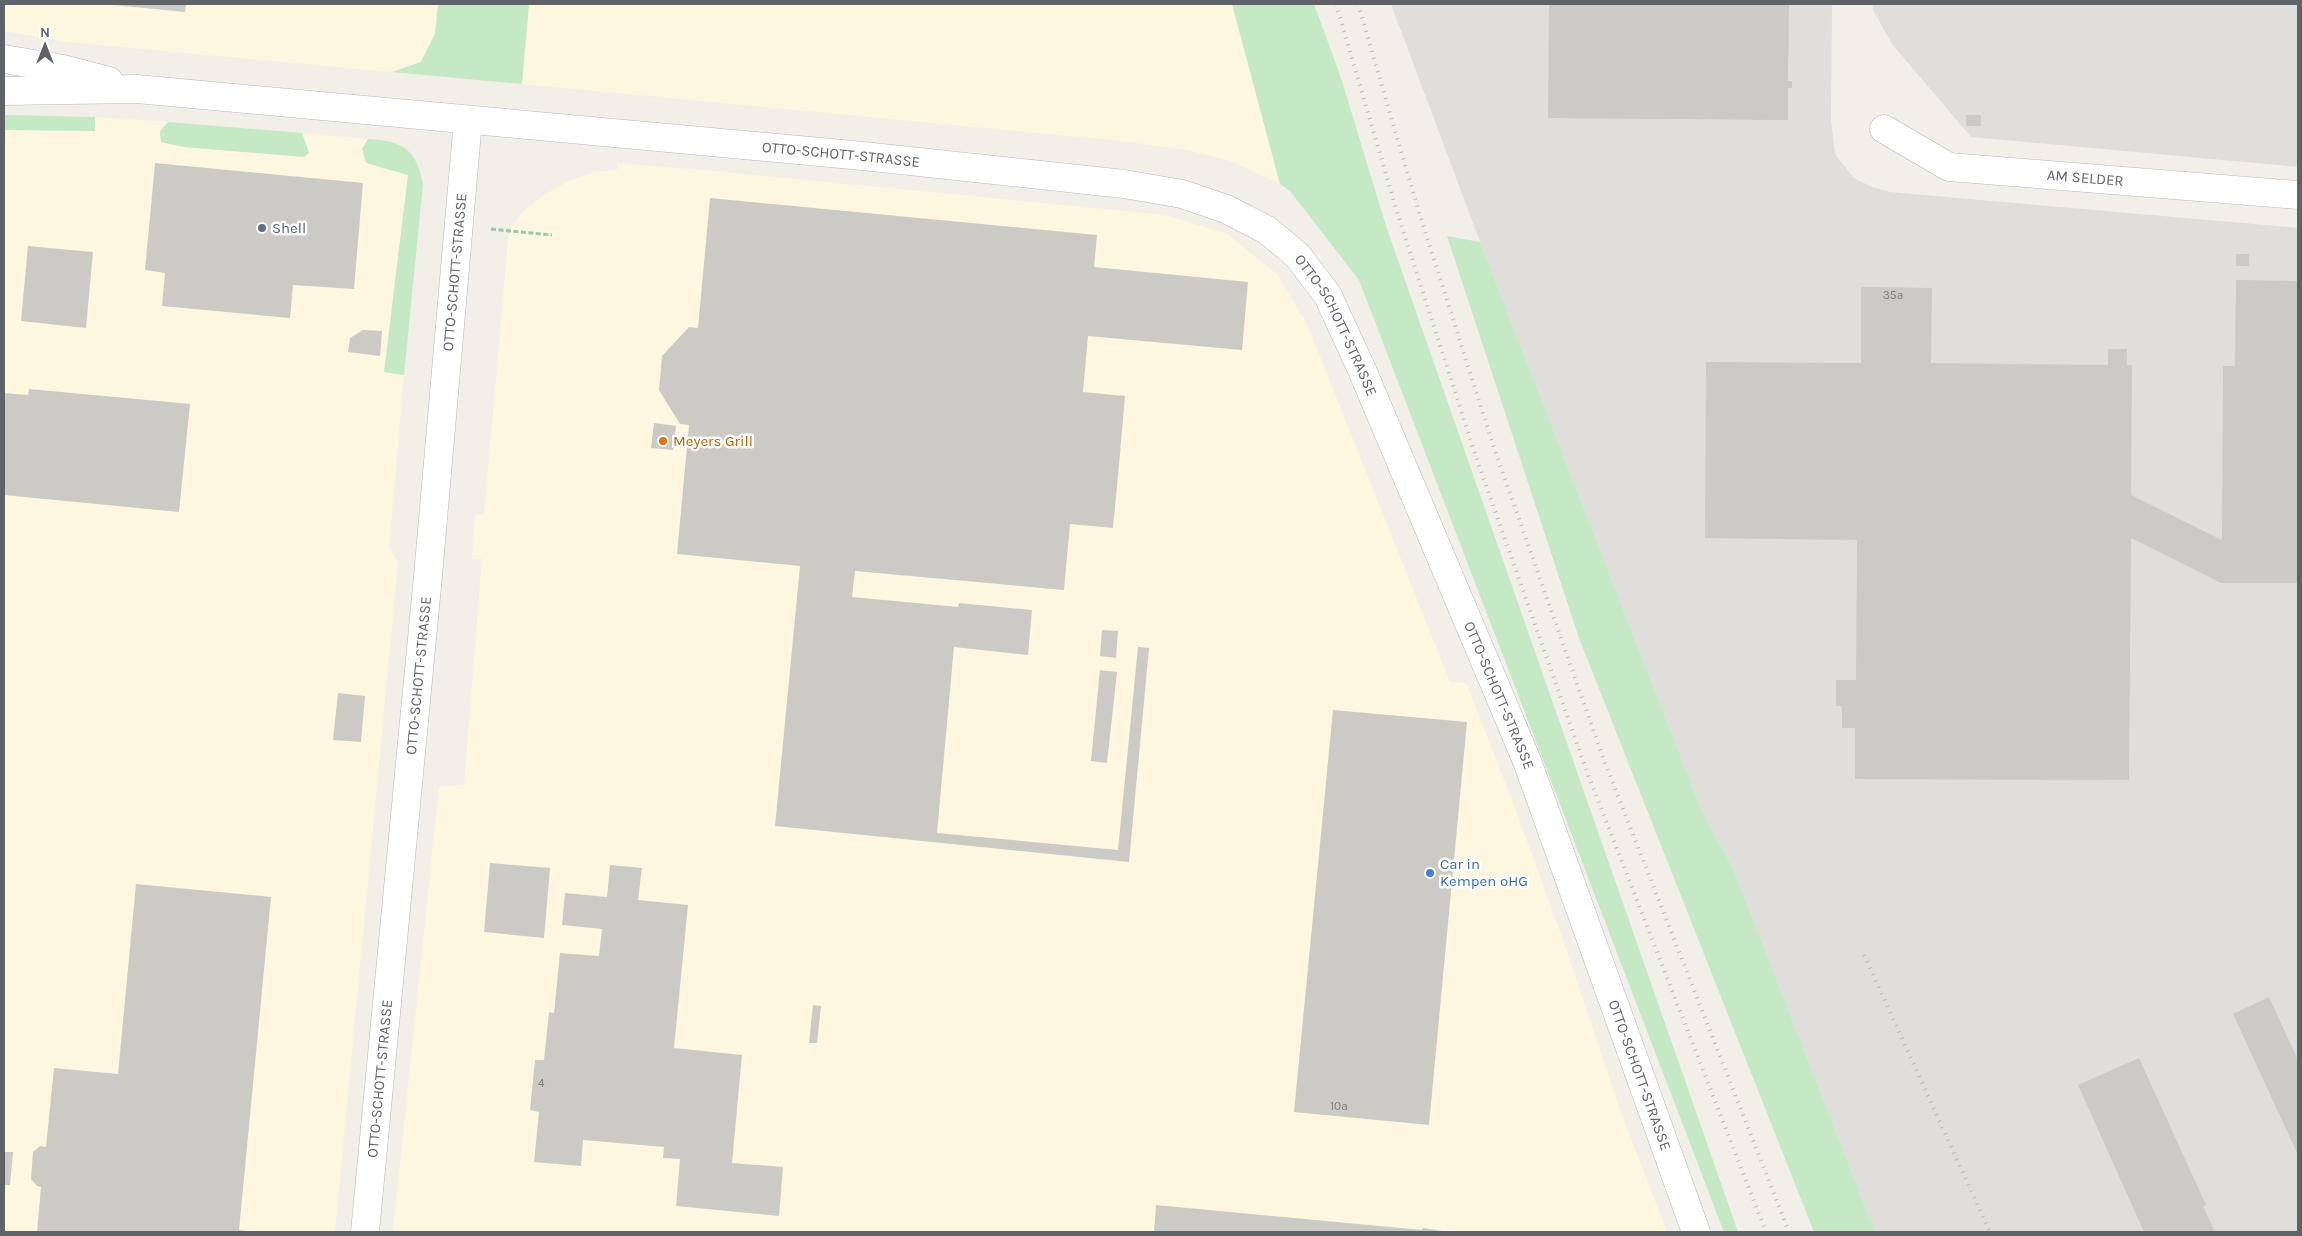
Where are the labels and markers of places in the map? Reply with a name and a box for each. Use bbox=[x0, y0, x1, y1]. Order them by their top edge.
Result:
place label: Shell bbox=[272, 219, 306, 237]
marker: Shell bbox=[256, 222, 268, 234]
place label: Meyers Grill bbox=[673, 432, 753, 450]
marker: Meyers Grill bbox=[657, 435, 669, 447]
place label: Car in Kempen oHG bbox=[1440, 855, 1528, 890]
marker: Car in Kempen oHG bbox=[1424, 867, 1436, 879]

